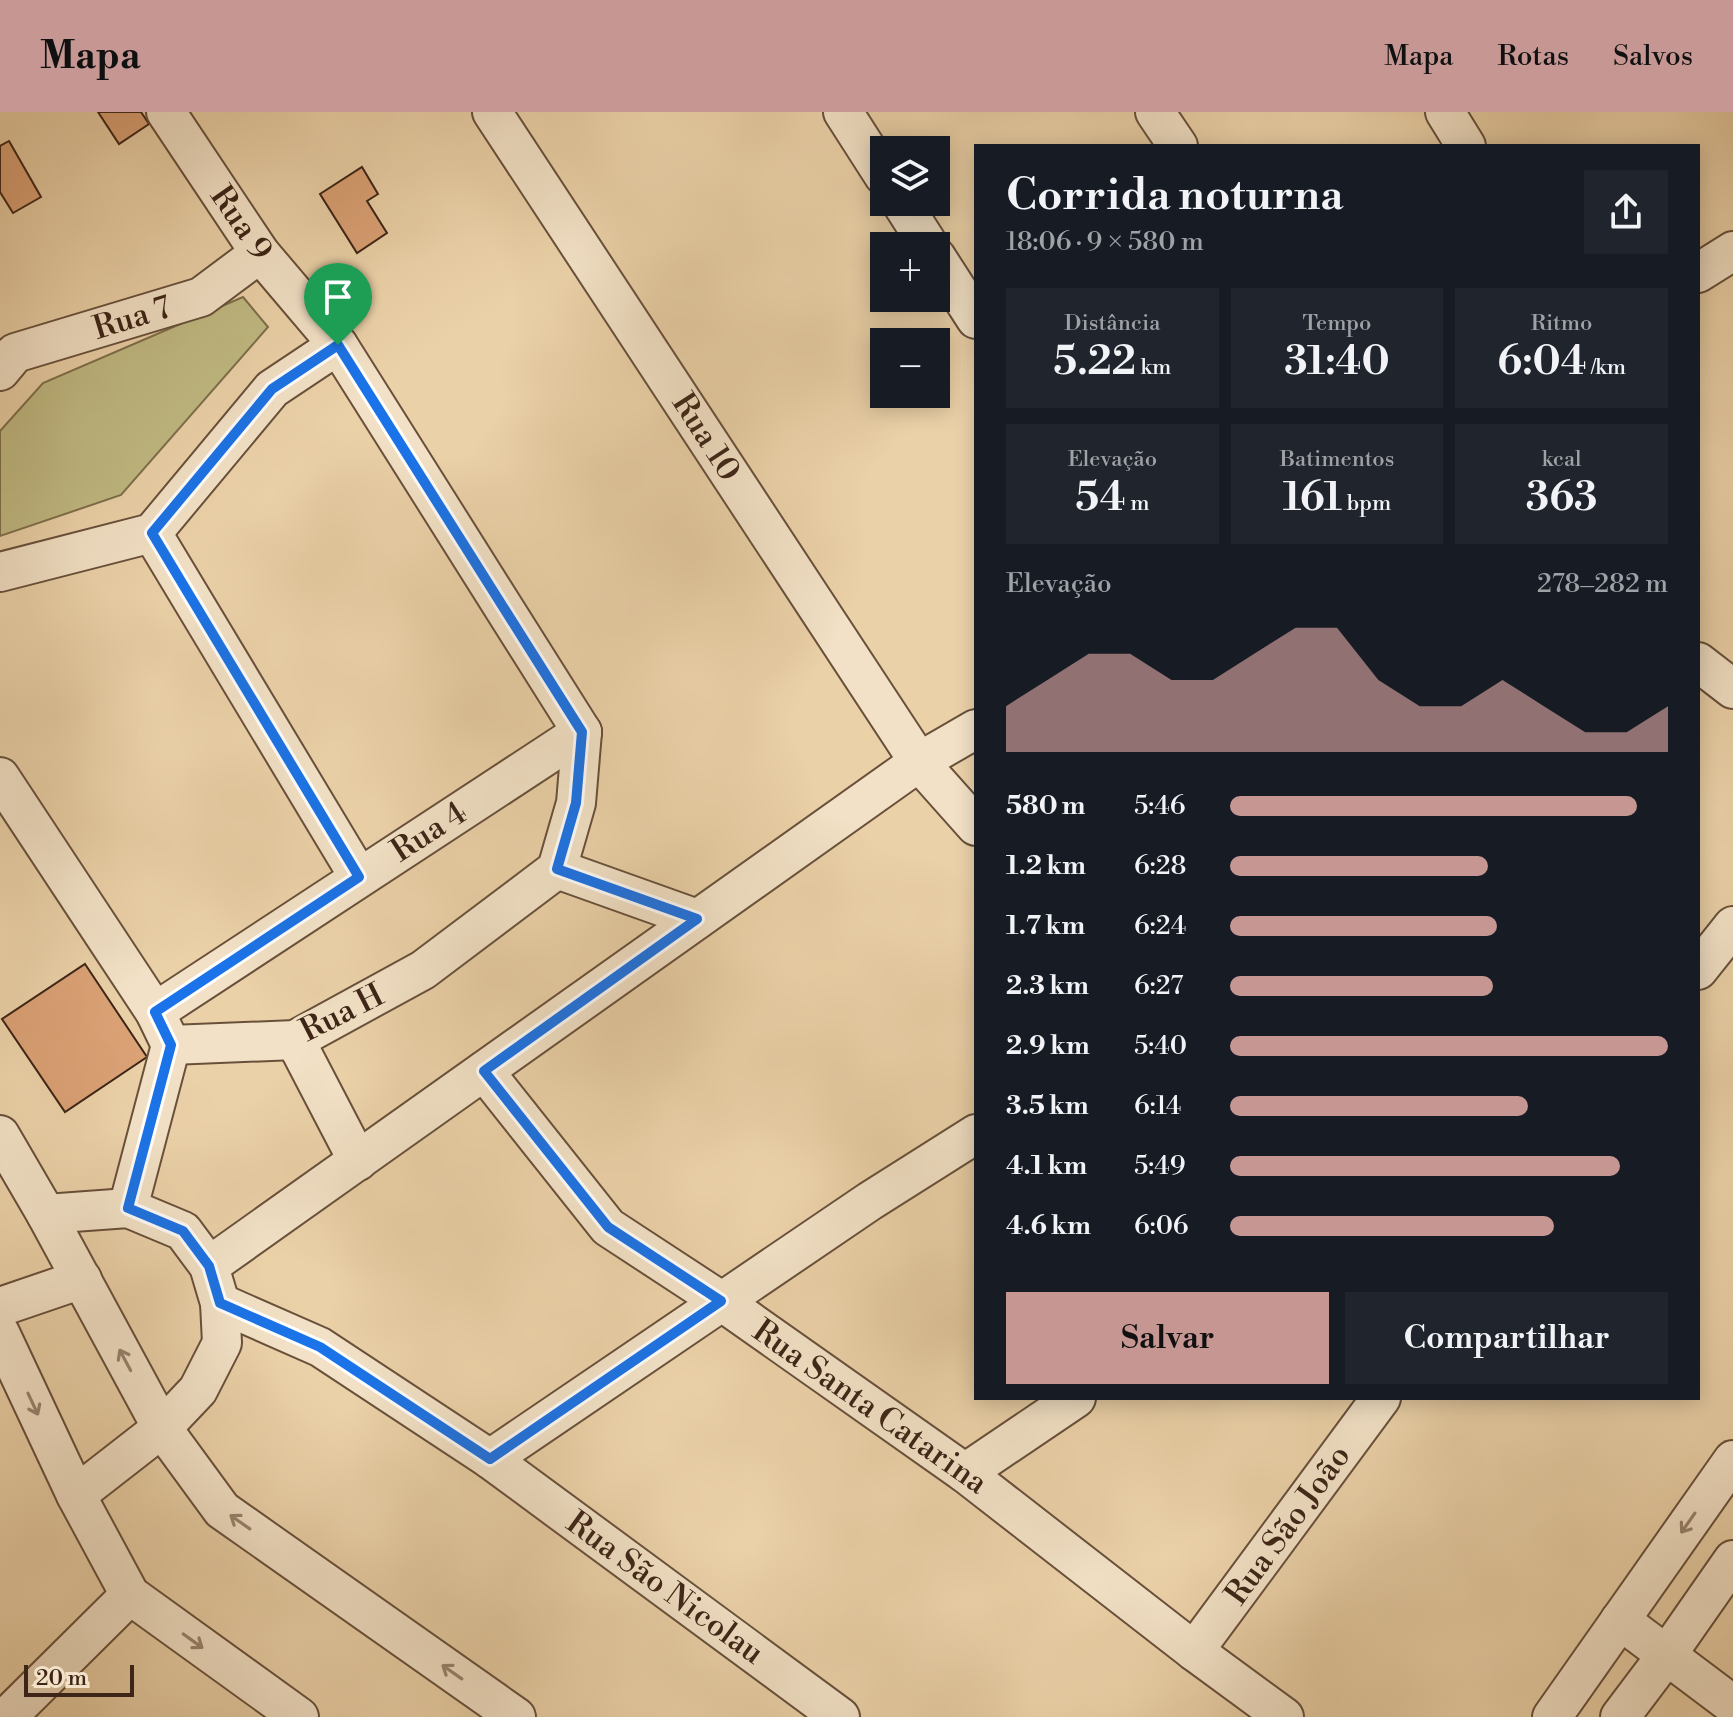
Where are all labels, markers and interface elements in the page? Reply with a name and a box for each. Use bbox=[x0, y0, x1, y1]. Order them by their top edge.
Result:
text: Mapa bbox=[40, 33, 140, 80]
text: Mapa bbox=[1384, 39, 1454, 74]
text: Rotas bbox=[1498, 39, 1569, 74]
text: Salvos bbox=[1613, 39, 1693, 74]
map controls bbox=[870, 136, 950, 408]
button: layers bbox=[870, 136, 950, 216]
text: Corrida noturna bbox=[1006, 168, 1344, 223]
button: share bbox=[1584, 170, 1668, 254]
street label: Rua 9 bbox=[201, 178, 281, 268]
text: 18:06 · 9 × 580 m bbox=[1006, 226, 1204, 258]
button: + bbox=[870, 232, 950, 312]
pin bbox=[304, 263, 372, 345]
icon: arrive bbox=[316, 275, 360, 319]
street label: Rua 7 bbox=[88, 287, 176, 349]
text: Distância bbox=[1064, 310, 1160, 337]
text: Tempo bbox=[1303, 310, 1371, 337]
text: Ritmo bbox=[1531, 310, 1592, 337]
button: − bbox=[870, 328, 950, 408]
text: 5.22 bbox=[1053, 337, 1136, 387]
text: 31:40 bbox=[1284, 337, 1390, 387]
text: 6:04 bbox=[1497, 337, 1587, 387]
text: km bbox=[1136, 354, 1171, 381]
text: /km bbox=[1587, 354, 1626, 381]
street label: Rua 10 bbox=[663, 385, 749, 489]
text: Elevação bbox=[1068, 446, 1157, 473]
text: Batimentos bbox=[1280, 446, 1394, 473]
text: kcal bbox=[1542, 446, 1582, 473]
text: 54 bbox=[1075, 473, 1126, 523]
text: 161 bbox=[1283, 473, 1342, 523]
text: 363 bbox=[1526, 473, 1598, 523]
text: m bbox=[1126, 490, 1149, 517]
text: bpm bbox=[1342, 490, 1391, 517]
text: Elevação bbox=[1006, 568, 1112, 600]
text: 278–282 m bbox=[1537, 568, 1668, 600]
text: 580 m bbox=[1006, 790, 1085, 822]
text: 5:46 bbox=[1134, 790, 1185, 822]
street label: Rua 4 bbox=[384, 793, 474, 871]
text: 1.2 km bbox=[1006, 850, 1086, 882]
text: 6:28 bbox=[1134, 850, 1186, 882]
text: 1.7 km bbox=[1006, 910, 1085, 942]
text: 6:24 bbox=[1134, 910, 1186, 942]
text: 2.3 km bbox=[1006, 970, 1089, 1002]
text: 6:27 bbox=[1134, 970, 1183, 1002]
street label: Rua H bbox=[293, 975, 391, 1051]
text: 2.9 km bbox=[1006, 1030, 1090, 1062]
text: 5:40 bbox=[1134, 1030, 1187, 1062]
text: 3.5 km bbox=[1006, 1090, 1089, 1122]
text: 6:14 bbox=[1134, 1090, 1181, 1122]
text: 4.1 km bbox=[1006, 1150, 1087, 1182]
text: 5:49 bbox=[1134, 1150, 1185, 1182]
text: 4.6 km bbox=[1006, 1210, 1091, 1242]
text: 6:06 bbox=[1134, 1210, 1189, 1242]
button: Salvar bbox=[1006, 1292, 1329, 1384]
button: Compartilhar bbox=[1345, 1292, 1668, 1384]
street label: Rua Santa Catarina bbox=[745, 1311, 996, 1504]
one-way arrow bbox=[117, 1348, 132, 1372]
one-way arrow bbox=[26, 1391, 41, 1415]
street label: Rua São João bbox=[1217, 1437, 1359, 1613]
street label: Rua São Nicolau bbox=[558, 1503, 772, 1673]
one-way arrow bbox=[1680, 1512, 1696, 1534]
one-way arrow bbox=[229, 1514, 251, 1530]
one-way arrow bbox=[181, 1633, 203, 1649]
scale bar bbox=[24, 1661, 134, 1697]
one-way arrow bbox=[442, 1664, 464, 1680]
text: 20 m bbox=[36, 1665, 87, 1692]

